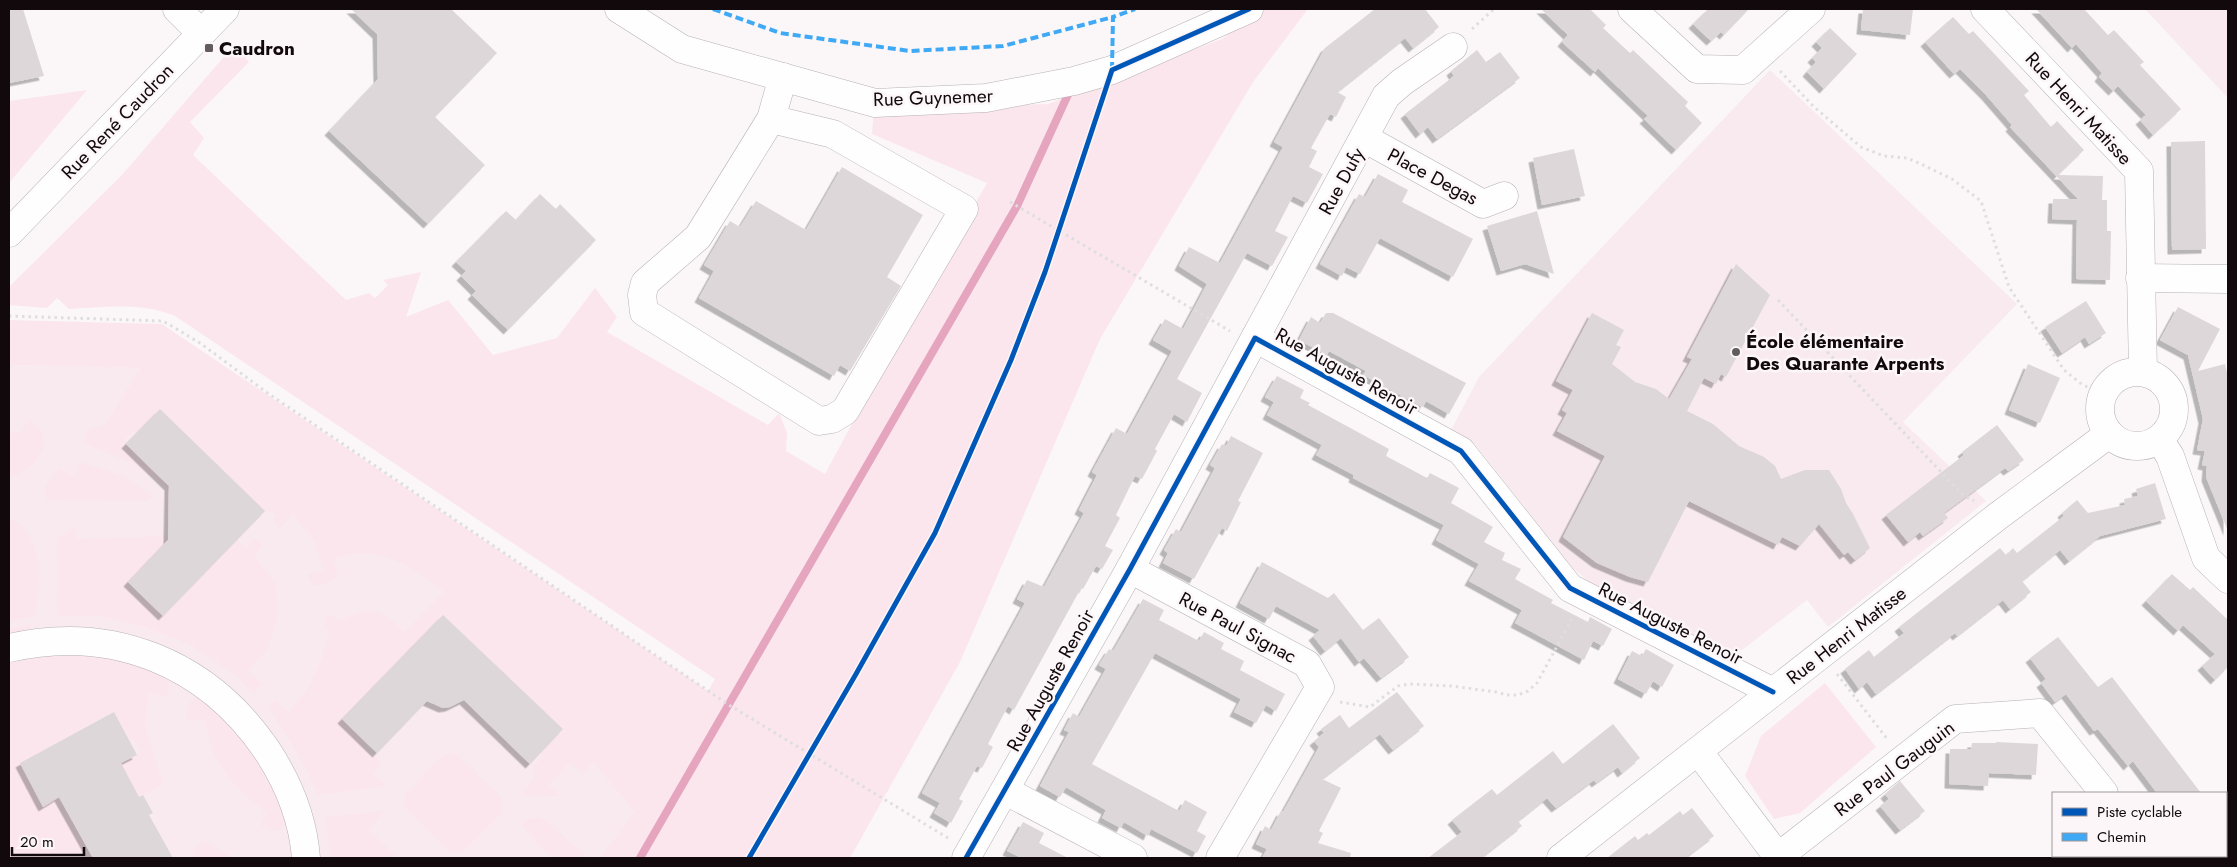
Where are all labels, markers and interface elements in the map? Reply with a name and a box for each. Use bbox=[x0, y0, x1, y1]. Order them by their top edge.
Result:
place label: Caudron bbox=[219, 35, 295, 62]
marker: Caudron bbox=[203, 42, 215, 54]
street label: Rue Henri Matisse bbox=[2019, 46, 2138, 171]
street label: Rue René Caudron bbox=[55, 57, 180, 185]
street label: Rue Guynemer bbox=[873, 82, 994, 113]
street label: Place Degas bbox=[1383, 141, 1483, 212]
street label: Rue Dufy bbox=[1312, 142, 1371, 220]
street label: Rue Auguste Renoir bbox=[1271, 321, 1423, 422]
place label: École élémentaire Des Quarante Arpents bbox=[1746, 328, 1945, 377]
marker: École élémentaire Des Quarante Arpents bbox=[1730, 346, 1742, 358]
street label: Rue Auguste Renoir bbox=[1594, 575, 1748, 672]
street label: Rue Henri Matisse bbox=[1781, 580, 1912, 691]
street label: Rue Paul Signac bbox=[1174, 585, 1301, 670]
street label: Rue Auguste Renoir bbox=[1000, 604, 1101, 756]
street label: Rue Paul Gauguin bbox=[1828, 714, 1960, 823]
legend bbox=[2052, 792, 2227, 857]
text: Piste cyclable bbox=[2097, 801, 2182, 823]
scale bar bbox=[12, 824, 85, 856]
text: Chemin bbox=[2097, 826, 2146, 848]
text: 20 m bbox=[20, 831, 54, 853]

